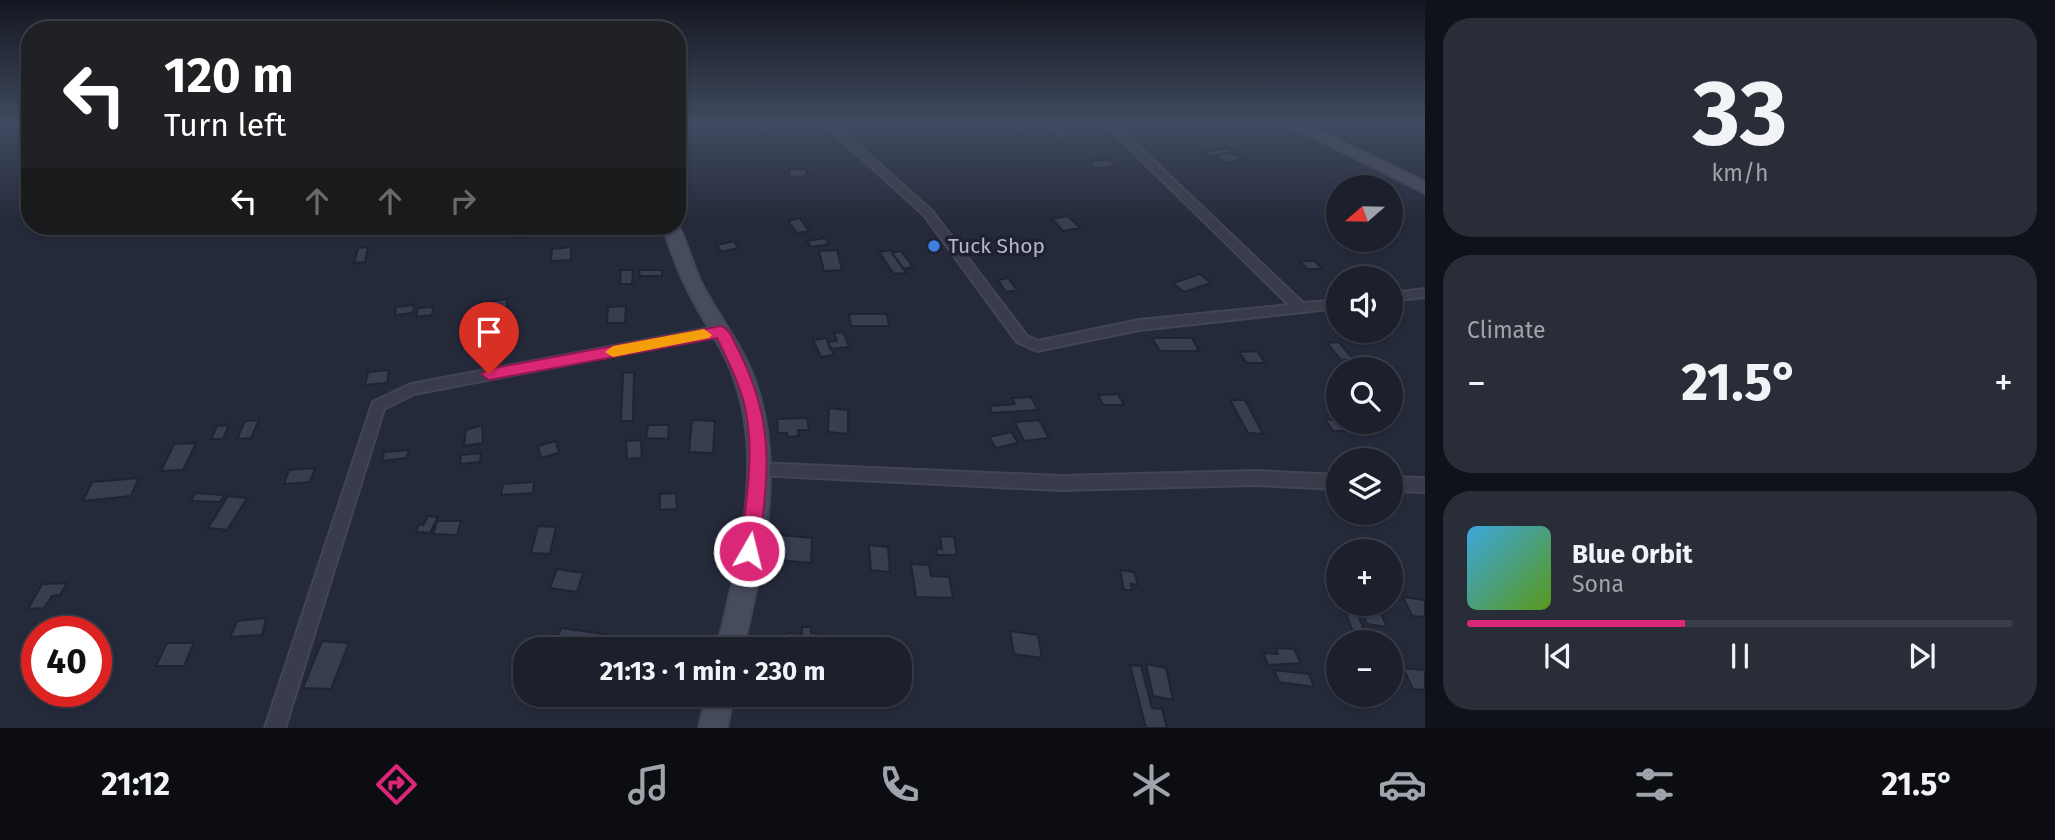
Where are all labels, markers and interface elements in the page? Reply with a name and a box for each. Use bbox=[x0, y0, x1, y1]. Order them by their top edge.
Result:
text: 120 m bbox=[164, 46, 294, 105]
icon: left bbox=[49, 49, 140, 140]
text: 33 bbox=[1693, 59, 1787, 168]
text: Turn left bbox=[164, 106, 286, 144]
text: km/h bbox=[1712, 159, 1768, 187]
north arrow bbox=[1326, 175, 1404, 252]
map controls bbox=[1326, 175, 1403, 707]
icon: left bbox=[225, 182, 263, 220]
icon: ahead bbox=[298, 182, 336, 220]
icon: ahead bbox=[371, 182, 409, 220]
icon: right bbox=[444, 182, 482, 220]
place label: Tuck Shop bbox=[948, 233, 1045, 259]
marker: Tuck Shop bbox=[926, 238, 942, 254]
button: sound bbox=[1326, 266, 1403, 343]
pin bbox=[459, 302, 519, 374]
icon: arrive bbox=[470, 313, 508, 351]
text: Climate bbox=[1467, 316, 1546, 344]
text: 21.5° bbox=[1681, 351, 1799, 414]
button: search bbox=[1326, 357, 1403, 434]
text: − bbox=[1467, 360, 1486, 406]
text: + bbox=[1994, 360, 2013, 406]
button: layers bbox=[1326, 448, 1403, 525]
position arrow bbox=[712, 514, 786, 588]
button: + bbox=[1326, 539, 1403, 616]
text: Blue Orbit bbox=[1572, 539, 1692, 570]
text: Sona bbox=[1572, 570, 1624, 598]
speed limit sign: 40 bbox=[21, 616, 112, 707]
button: − bbox=[1326, 630, 1403, 707]
icon: previous bbox=[1539, 637, 1577, 675]
icon: pause bbox=[1721, 637, 1759, 675]
icon: next bbox=[1903, 637, 1941, 675]
text: 21:13 · 1 min · 230 m bbox=[600, 656, 825, 687]
icon: directions bbox=[372, 760, 421, 809]
icon: music bbox=[624, 760, 673, 809]
icon: phone bbox=[875, 760, 924, 809]
icon: climate bbox=[1127, 760, 1176, 809]
icon: car bbox=[1378, 760, 1427, 809]
icon: filters bbox=[1630, 760, 1679, 809]
text: 21:12 bbox=[101, 765, 170, 803]
text: 21.5° bbox=[1881, 765, 1954, 803]

